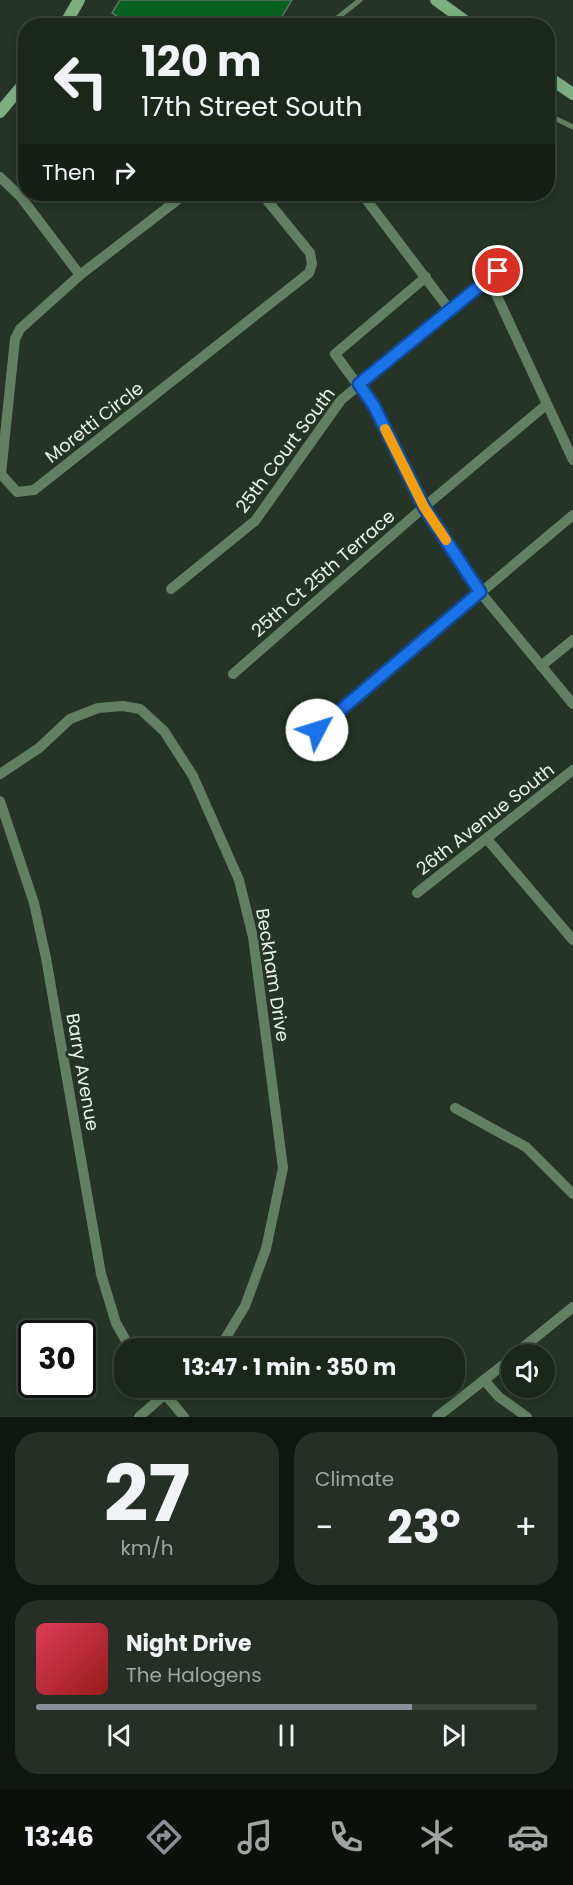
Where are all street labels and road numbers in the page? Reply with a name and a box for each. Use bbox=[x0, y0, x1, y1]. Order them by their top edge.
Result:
street label: Moretti Circle bbox=[39, 376, 149, 468]
street label: 25th Court South bbox=[230, 382, 340, 518]
street label: 25th Ct 25th Terrace bbox=[246, 504, 400, 642]
street label: 26th Avenue South bbox=[411, 757, 559, 881]
street label: Beckham Drive bbox=[250, 907, 296, 1043]
street label: Barry Avenue bbox=[60, 1011, 106, 1133]

